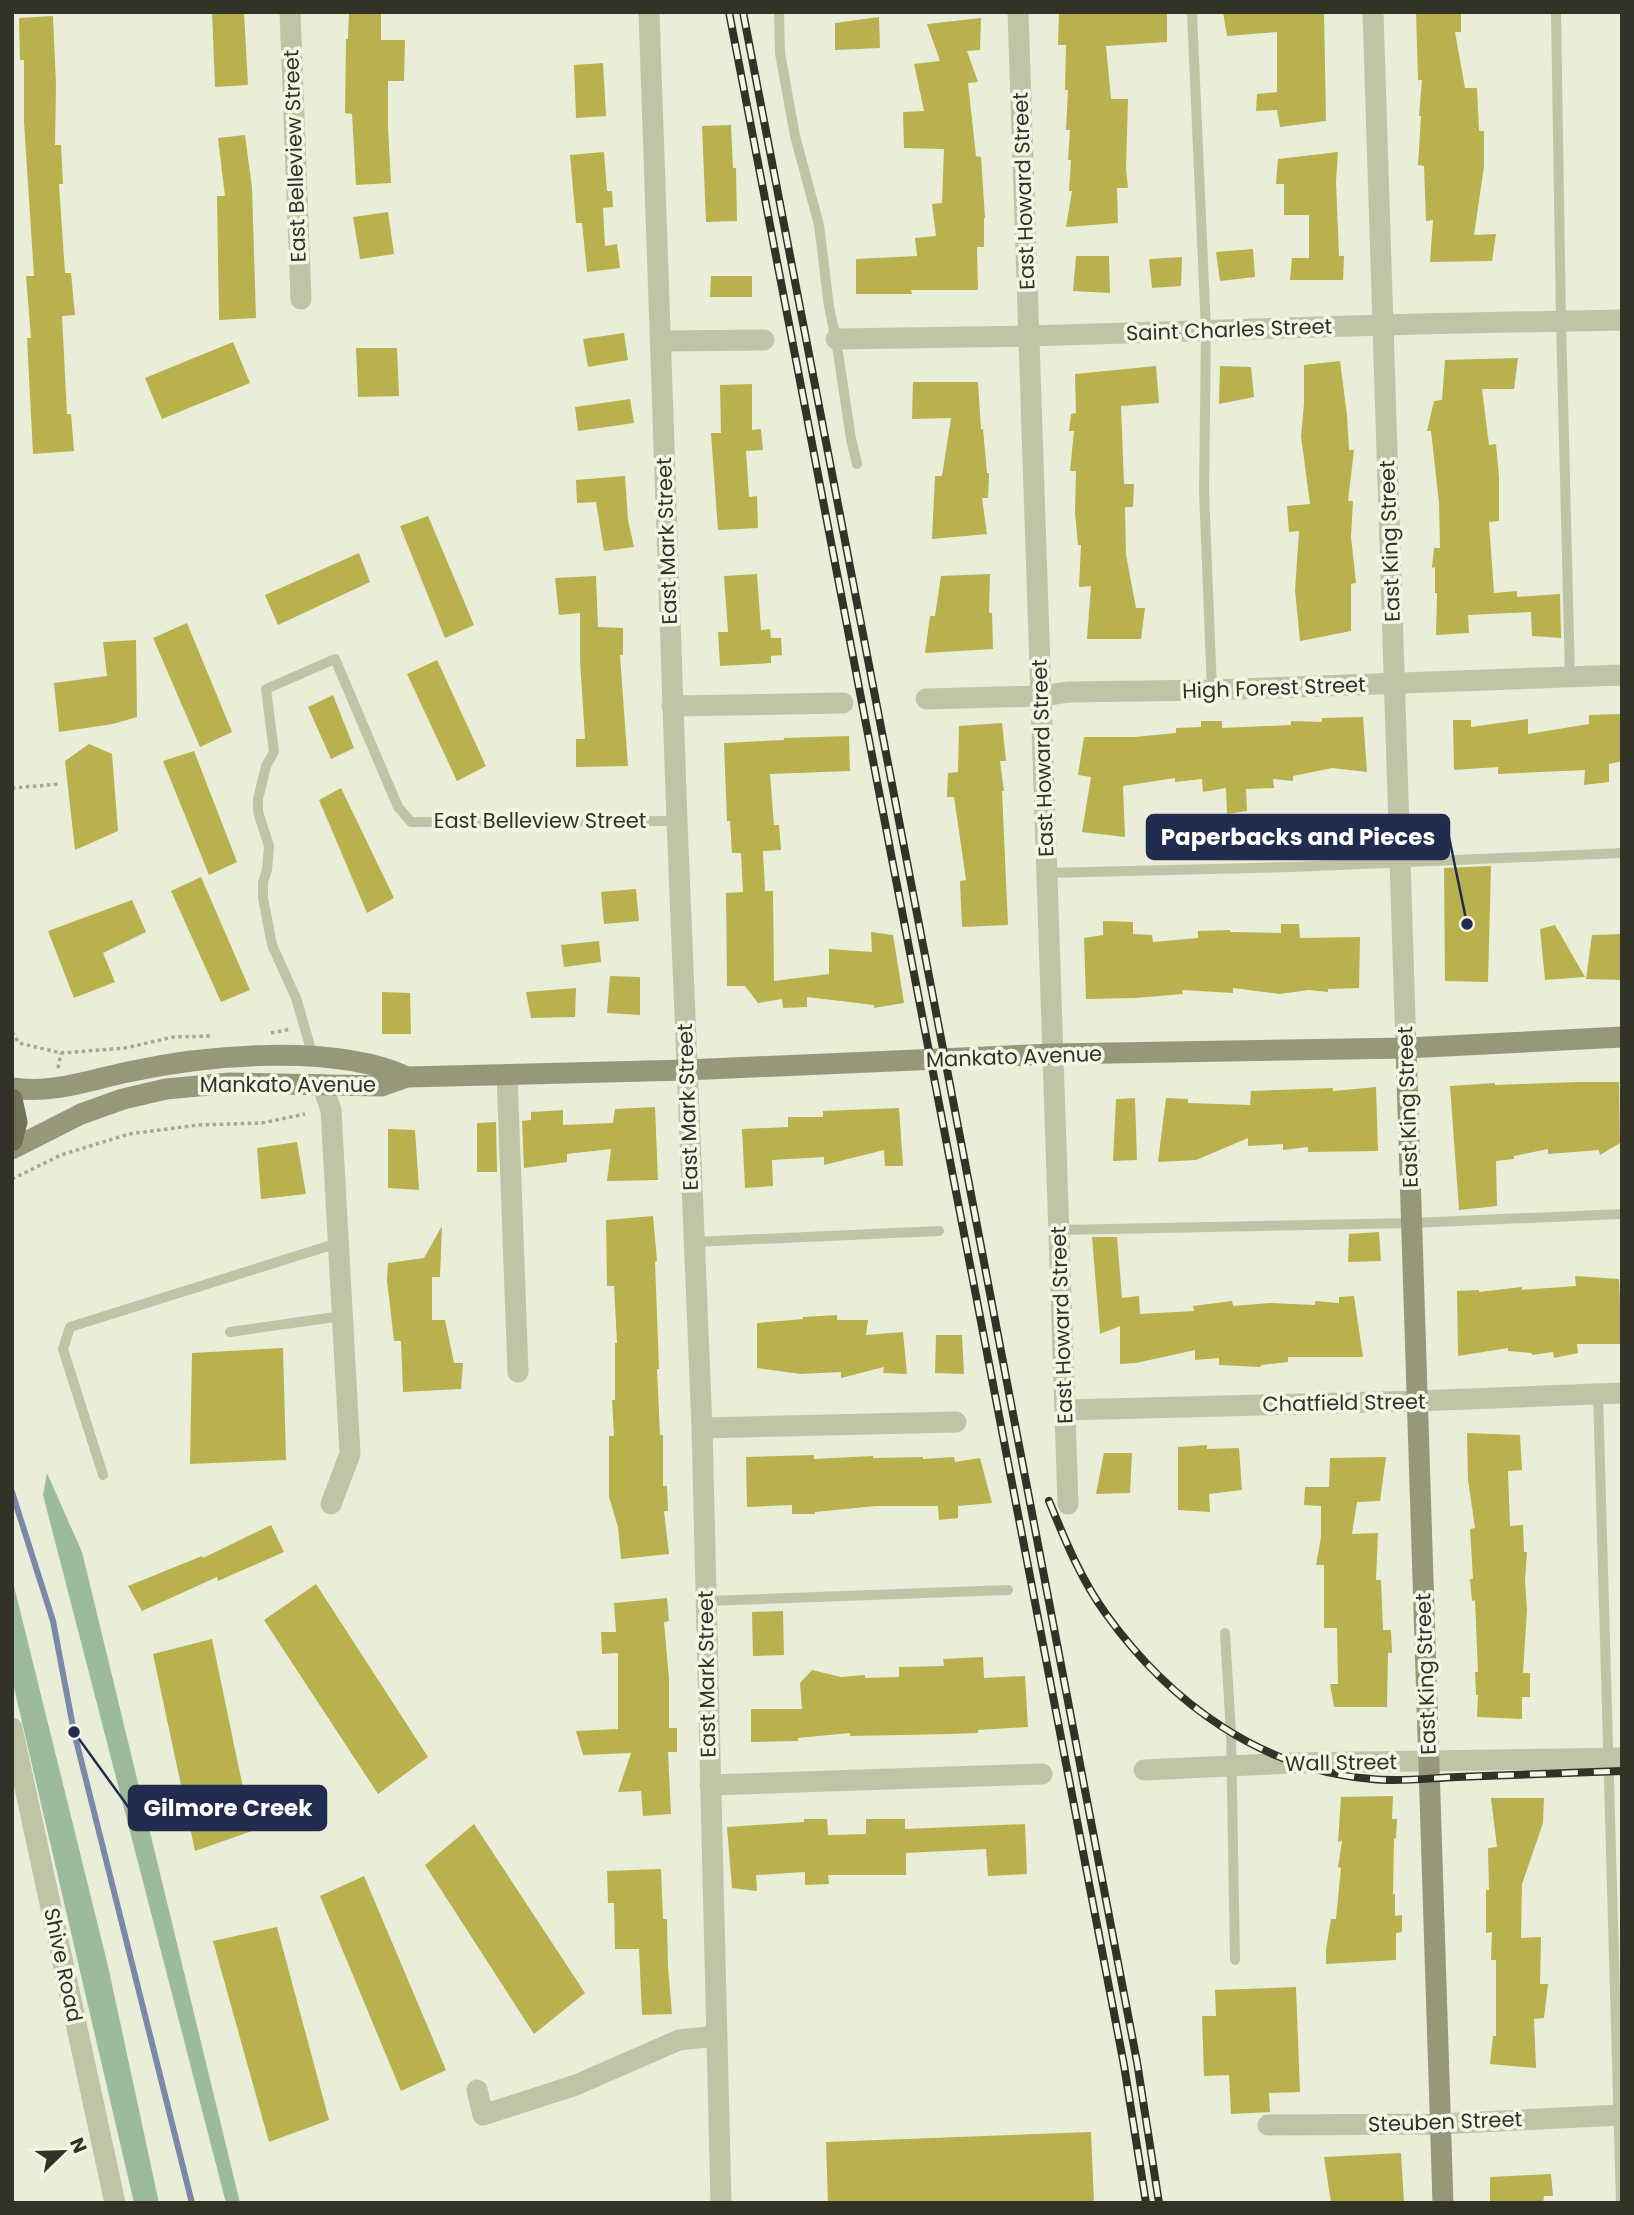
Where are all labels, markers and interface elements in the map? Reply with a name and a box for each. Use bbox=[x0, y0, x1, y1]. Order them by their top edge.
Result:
street label: East Belleview Street bbox=[276, 49, 313, 263]
street label: East Howard Street bbox=[1006, 92, 1041, 290]
street label: Saint Charles Street bbox=[1125, 311, 1333, 348]
street label: East Mark Street bbox=[649, 457, 684, 625]
street label: East King Street bbox=[1372, 460, 1407, 622]
street label: East Howard Street bbox=[1025, 659, 1060, 857]
street label: High Forest Street bbox=[1182, 670, 1366, 705]
street label: East Belleview Street bbox=[434, 806, 646, 835]
callout: Paperbacks and Pieces bbox=[1147, 815, 1449, 859]
text: Paperbacks and Pieces bbox=[1161, 821, 1435, 853]
street label: East Mark Street bbox=[670, 1023, 705, 1191]
street label: East King Street bbox=[1390, 1026, 1425, 1188]
street label: Mankato Avenue bbox=[925, 1039, 1103, 1074]
street label: Mankato Avenue bbox=[200, 1070, 376, 1099]
street label: East Howard Street bbox=[1044, 1226, 1079, 1424]
street label: Chatfield Street bbox=[1262, 1387, 1426, 1418]
street label: East Mark Street bbox=[691, 1590, 722, 1758]
street label: East King Street bbox=[1408, 1593, 1443, 1755]
street label: Wall Street bbox=[1285, 1747, 1397, 1778]
callout: Gilmore Creek bbox=[129, 1786, 326, 1830]
text: Gilmore Creek bbox=[144, 1792, 313, 1824]
street label: Shive Road bbox=[37, 1905, 90, 2025]
street label: Steuben Street bbox=[1367, 2104, 1523, 2139]
north arrow bbox=[28, 2117, 98, 2187]
text: N bbox=[63, 2134, 93, 2157]

